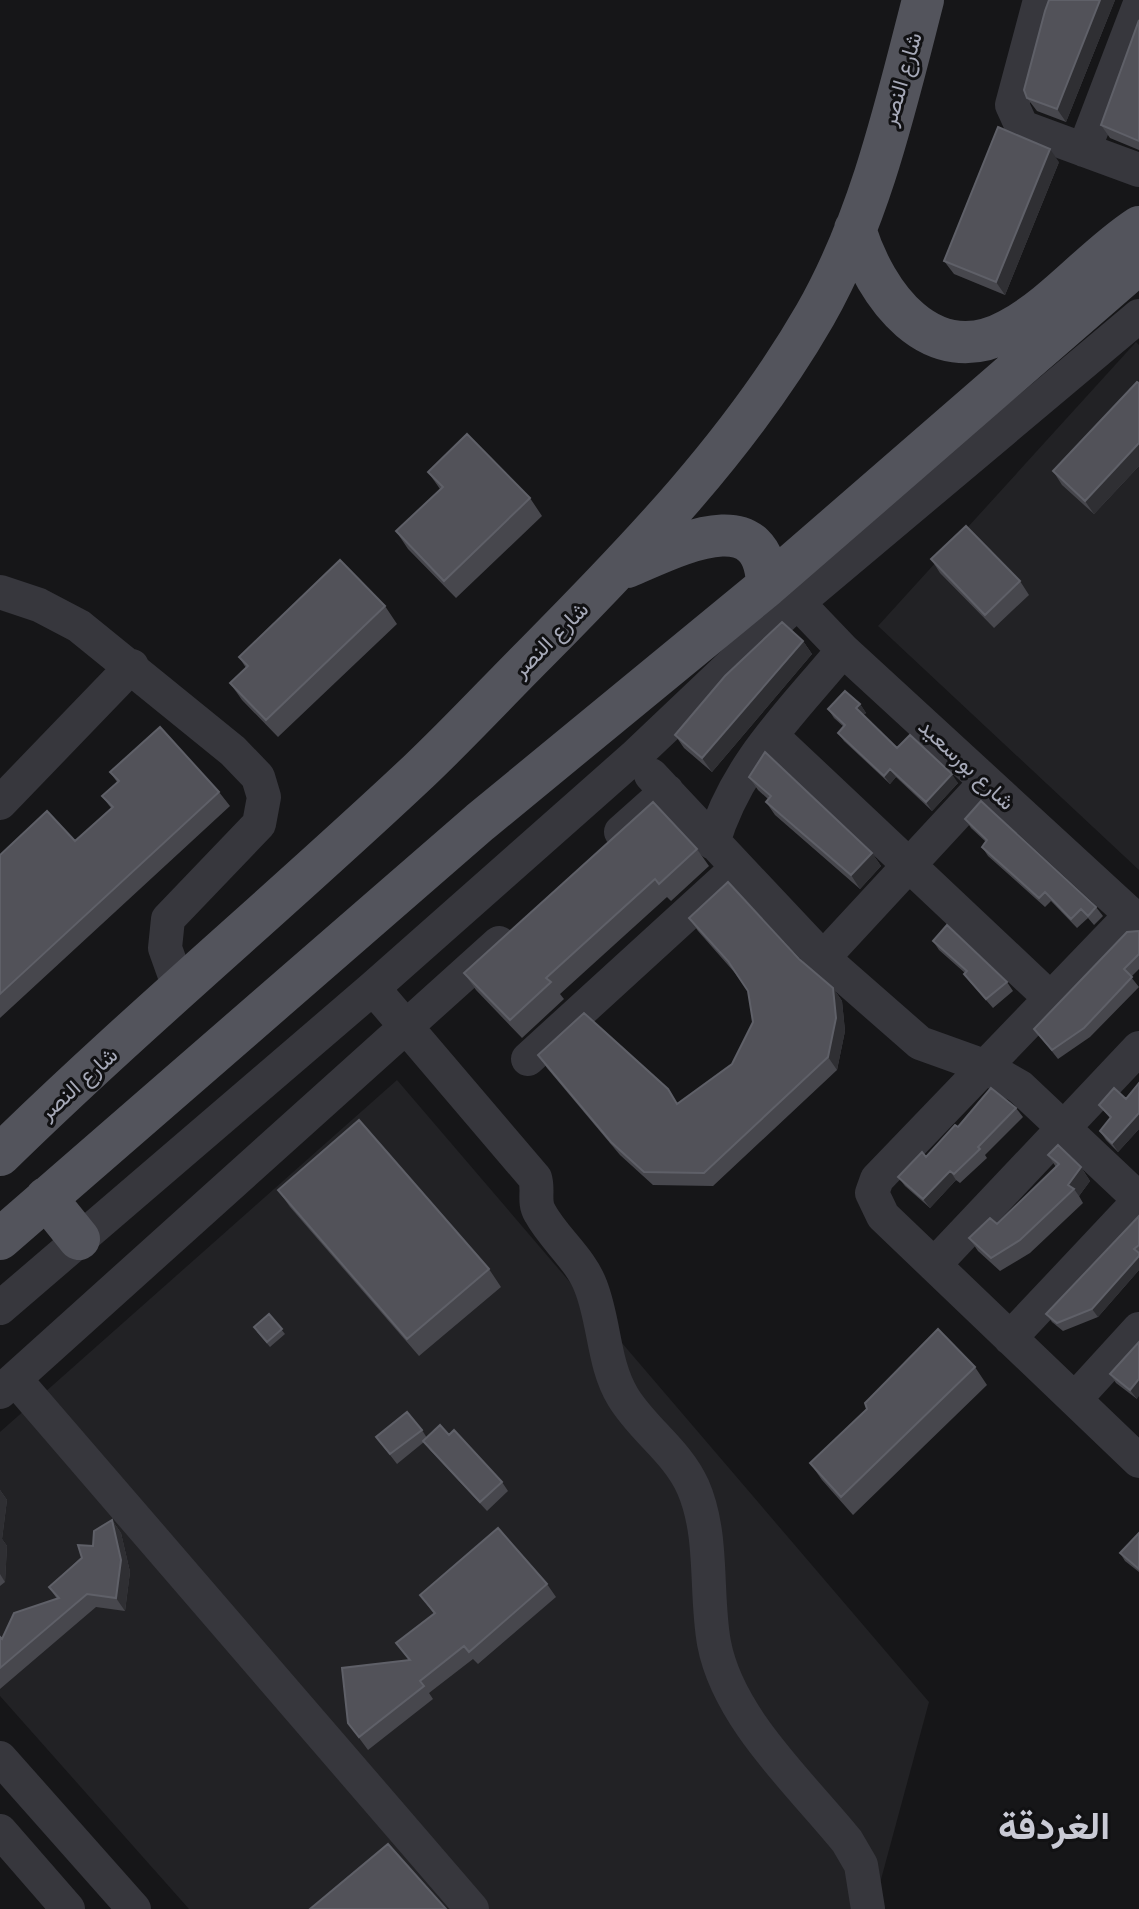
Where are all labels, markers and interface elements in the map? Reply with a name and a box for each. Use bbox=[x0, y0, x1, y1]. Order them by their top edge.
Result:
street label: شارع النصر bbox=[874, 29, 930, 131]
street label: شارع النصر bbox=[505, 595, 595, 685]
street label: شارع بورسعيد bbox=[912, 712, 1021, 817]
street label: شارع النصر bbox=[32, 1040, 124, 1128]
district label: الغردقة bbox=[998, 1801, 1110, 1852]

